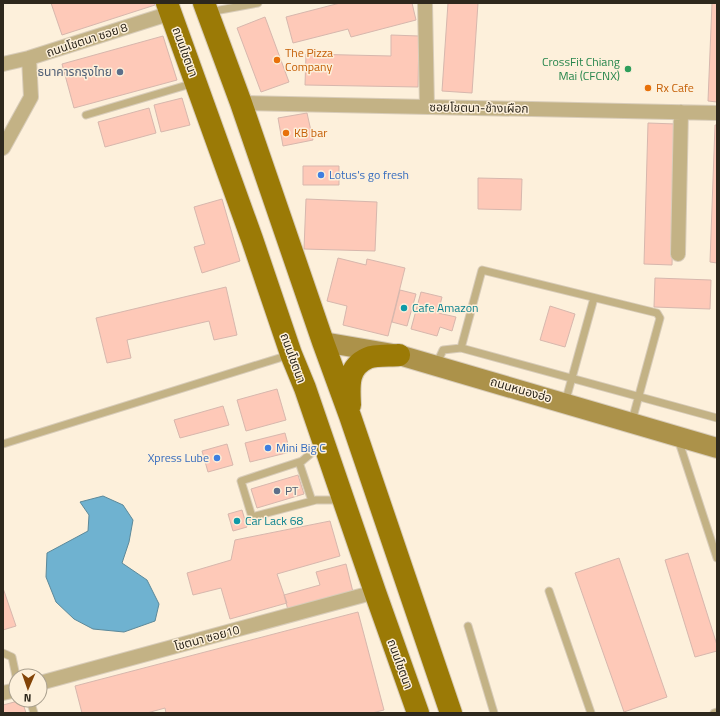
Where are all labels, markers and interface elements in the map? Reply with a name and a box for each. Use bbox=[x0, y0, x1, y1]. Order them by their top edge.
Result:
street label: ถนนโชตนา ซอย 8 bbox=[44, 17, 130, 62]
street label: ถนนโชตนา bbox=[168, 24, 203, 79]
place label: The Pizza Company bbox=[285, 43, 333, 76]
place label: CrossFit Chiang Mai (CFCNX) bbox=[542, 52, 620, 85]
marker: The Pizza Company bbox=[272, 55, 282, 65]
place label: ธนาคารกรุงไทย bbox=[38, 62, 112, 81]
marker: CrossFit Chiang Mai (CFCNX) bbox=[623, 64, 633, 74]
marker: ธนาคารกรุงไทย bbox=[115, 67, 125, 77]
place label: Rx Cafe bbox=[656, 78, 694, 97]
marker: Rx Cafe bbox=[643, 83, 653, 93]
street label: ซอยโชตนา-ช้างเผือก bbox=[429, 97, 529, 118]
place label: KB bar bbox=[294, 123, 327, 142]
marker: KB bar bbox=[281, 128, 291, 138]
place label: Lotus's go fresh bbox=[329, 165, 409, 184]
marker: Lotus's go fresh bbox=[316, 170, 326, 180]
place label: Cafe Amazon bbox=[412, 298, 479, 317]
marker: Cafe Amazon bbox=[399, 303, 409, 313]
street label: ถนนโชตนา bbox=[276, 330, 311, 385]
street label: ถนนหนองฮ่อ bbox=[488, 372, 554, 407]
place label: Mini Big C bbox=[276, 438, 326, 457]
marker: Mini Big C bbox=[263, 443, 273, 453]
place label: Xpress Lube bbox=[148, 448, 209, 467]
marker: Xpress Lube bbox=[212, 453, 222, 463]
place label: PT bbox=[285, 481, 299, 500]
marker: PT bbox=[272, 486, 282, 496]
place label: Car Lack 68 bbox=[245, 511, 303, 530]
marker: Car Lack 68 bbox=[232, 516, 242, 526]
street label: โชตนา ซอย10 bbox=[172, 620, 242, 655]
street label: ถนนโชตนา bbox=[383, 636, 418, 691]
north arrow bbox=[8, 668, 48, 708]
text: N bbox=[24, 690, 32, 706]

